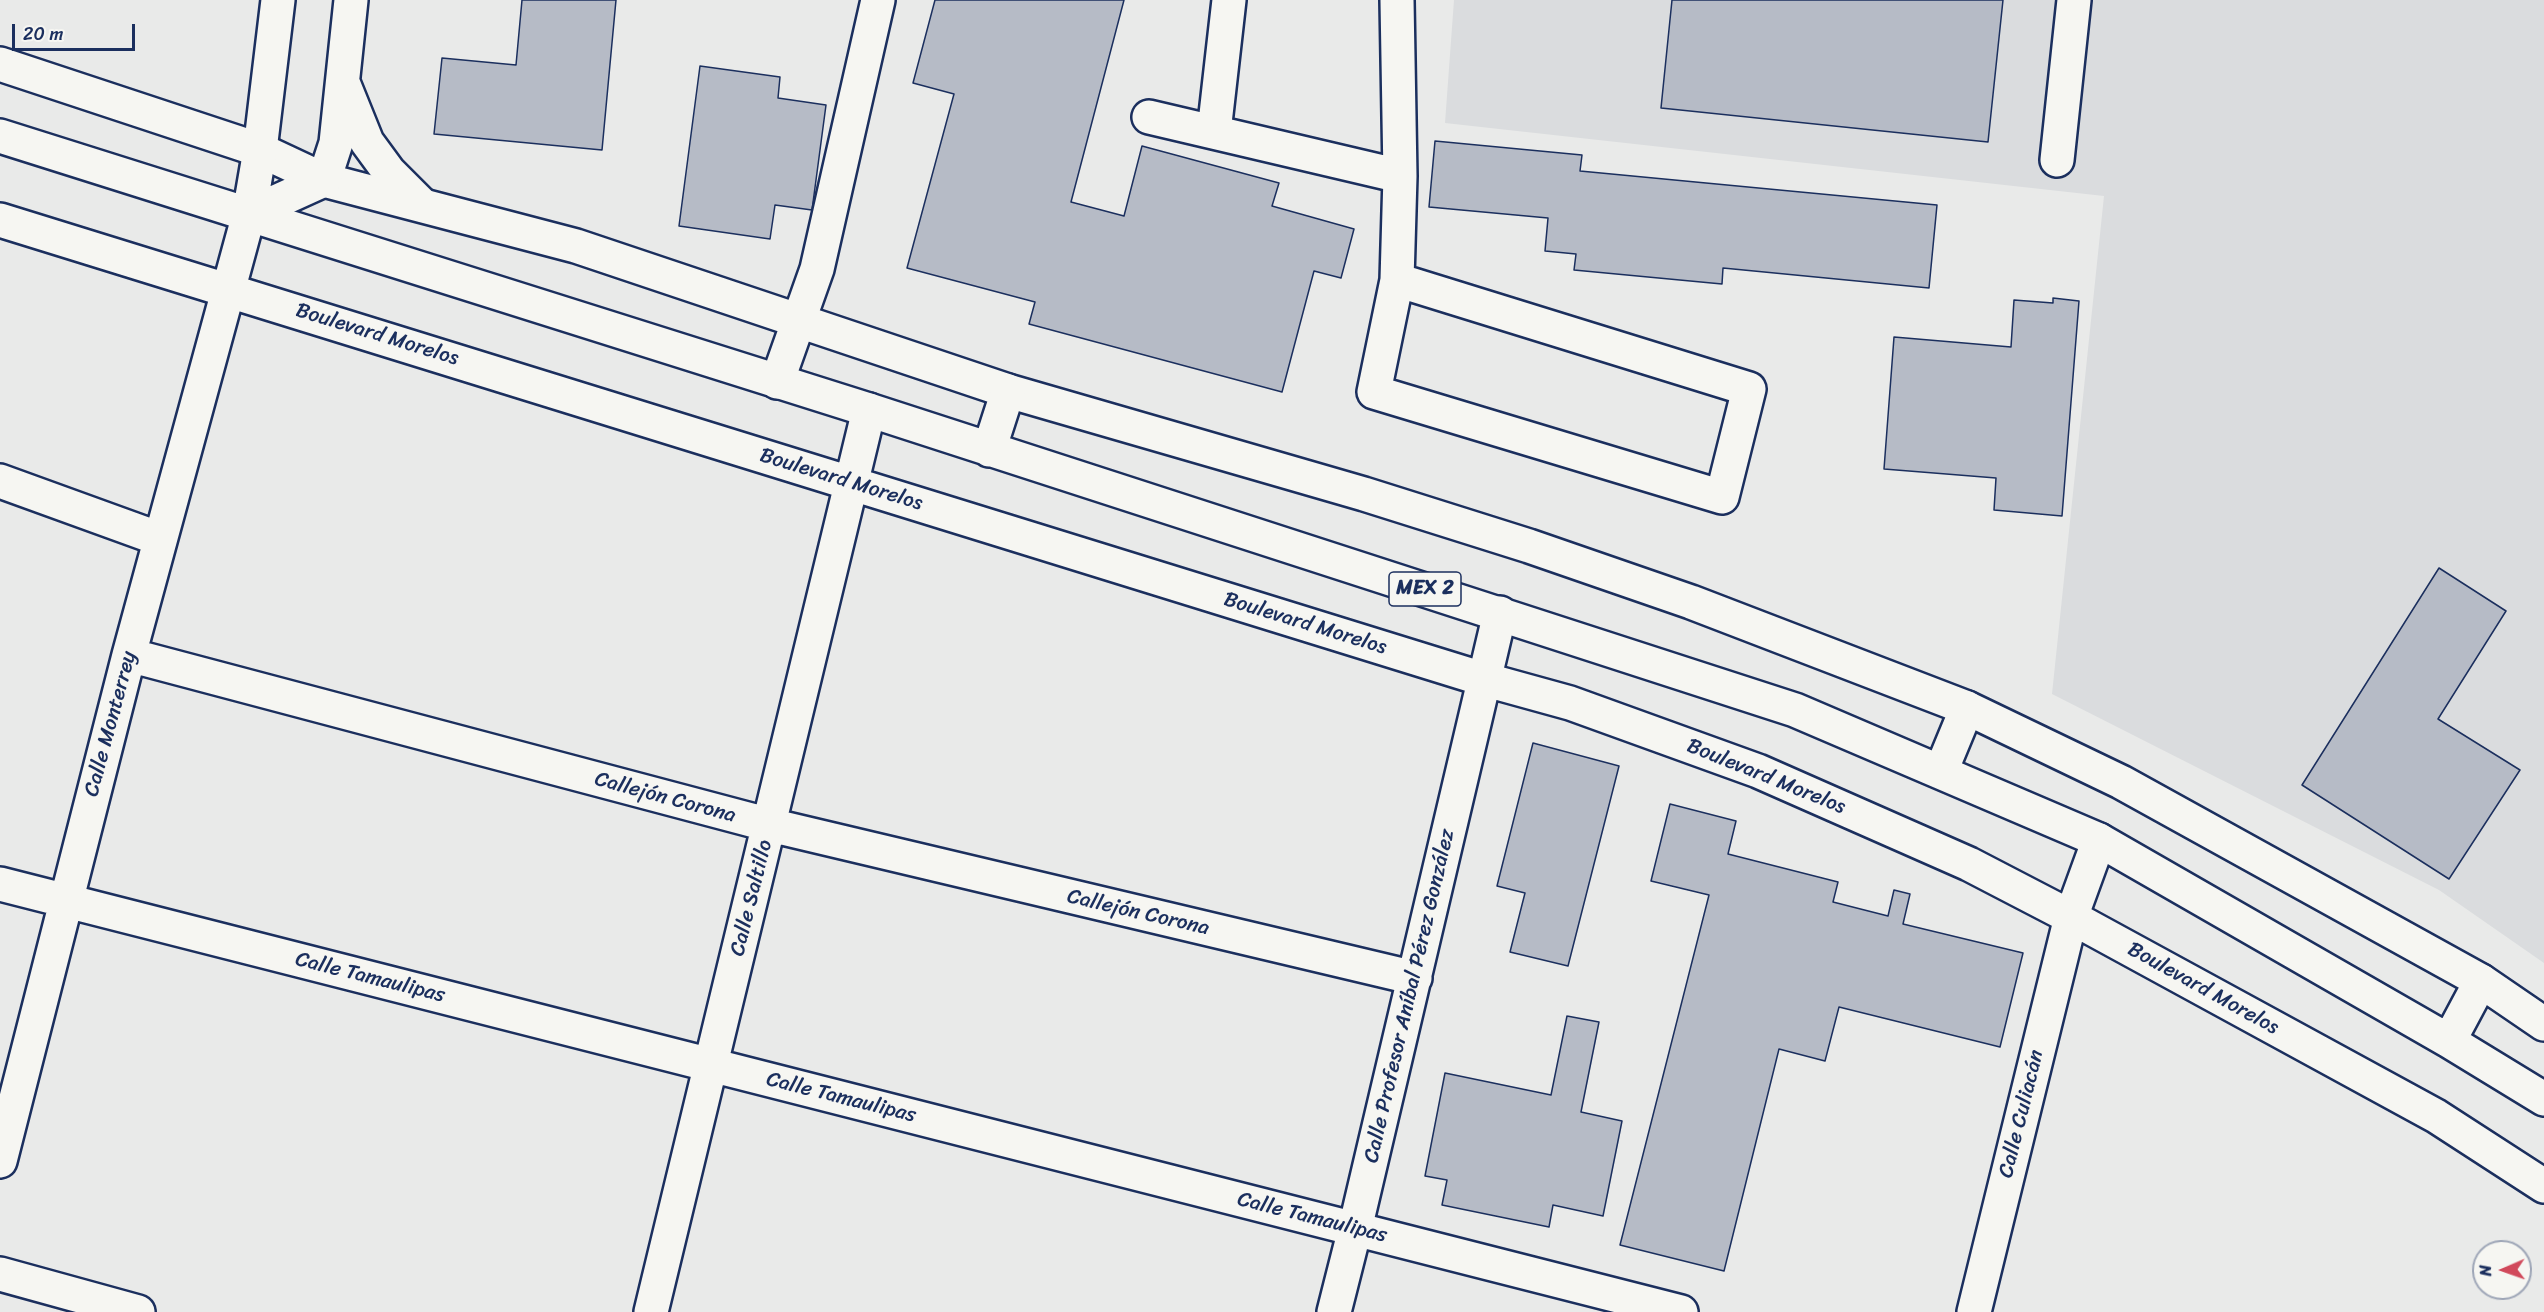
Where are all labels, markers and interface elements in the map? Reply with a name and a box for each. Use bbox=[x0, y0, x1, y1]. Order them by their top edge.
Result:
scale bar bbox=[15, 12, 138, 50]
text: 20 m bbox=[23, 18, 63, 50]
street label: Boulevard Morelos bbox=[293, 298, 461, 372]
street label: Boulevard Morelos bbox=[757, 443, 925, 517]
road number: MEX 2 bbox=[1389, 572, 1461, 606]
street label: Boulevard Morelos bbox=[1221, 587, 1389, 661]
street label: Calle Monterrey bbox=[80, 649, 142, 799]
street label: Boulevard Morelos bbox=[1683, 734, 1849, 820]
street label: Callejón Corona bbox=[592, 767, 738, 829]
street label: Calle Profesor Aníbal Pérez González bbox=[1359, 827, 1461, 1165]
street label: Calle Saltillo bbox=[725, 837, 779, 959]
street label: Callejón Corona bbox=[1065, 884, 1211, 942]
street label: Boulevard Morelos bbox=[2123, 937, 2283, 1041]
street label: Calle Tamaulipas bbox=[293, 947, 447, 1009]
street label: Calle Culiacán bbox=[1994, 1047, 2050, 1181]
street label: Calle Tamaulipas bbox=[764, 1067, 918, 1129]
street label: Calle Tamaulipas bbox=[1235, 1187, 1389, 1249]
north arrow bbox=[2472, 1240, 2532, 1300]
text: N bbox=[2471, 1265, 2500, 1277]

